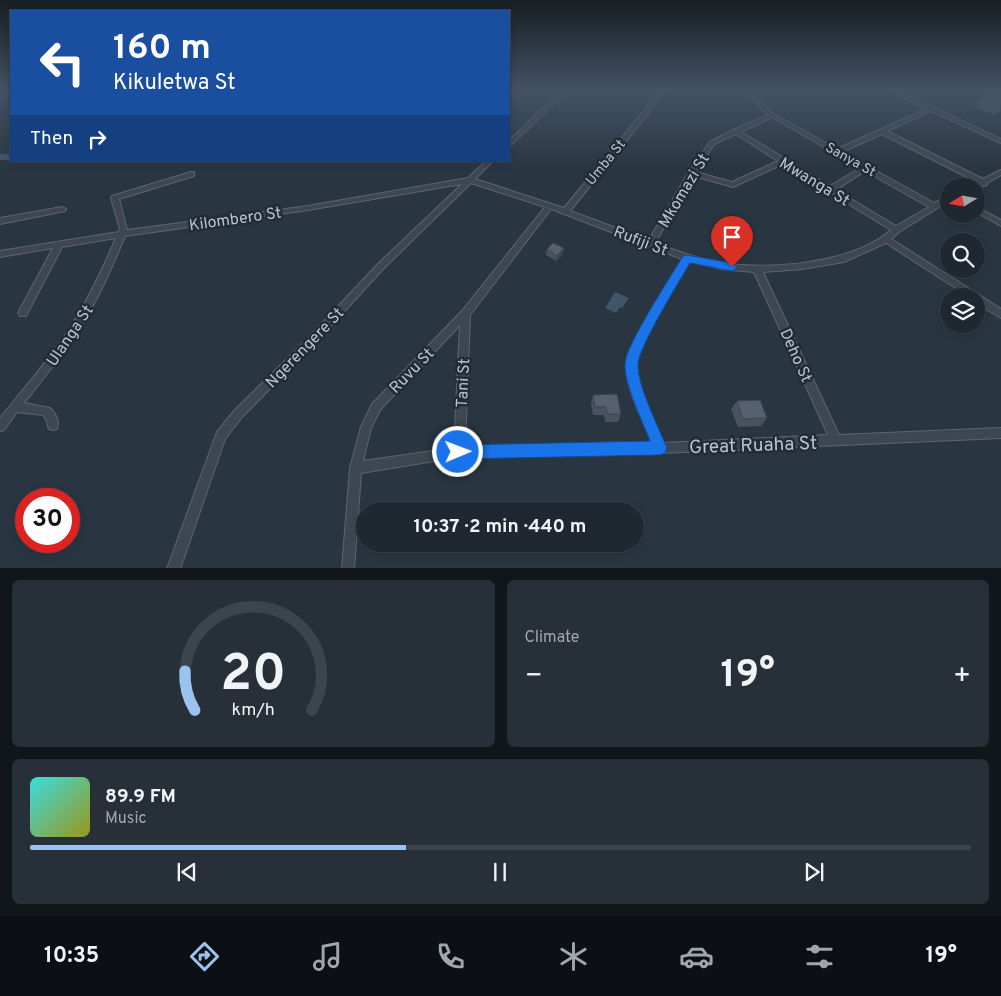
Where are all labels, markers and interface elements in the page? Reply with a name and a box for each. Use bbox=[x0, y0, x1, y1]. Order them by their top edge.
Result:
text: 160 m bbox=[113, 27, 211, 71]
icon: left bbox=[30, 30, 95, 95]
text: Kikuletwa St bbox=[113, 70, 236, 97]
icon: right bbox=[83, 125, 111, 153]
text: Then bbox=[30, 127, 73, 151]
street label: Umba St bbox=[583, 137, 630, 189]
street label: Sanya St bbox=[822, 140, 878, 181]
street label: Mkomazi St bbox=[655, 150, 715, 232]
street label: Mwanga St bbox=[775, 154, 853, 212]
north arrow bbox=[940, 178, 985, 222]
map controls bbox=[940, 178, 985, 333]
street label: Kilombero St bbox=[188, 204, 283, 236]
pin bbox=[711, 216, 753, 267]
street label: Rufiji St bbox=[610, 222, 670, 261]
icon: arrive bbox=[718, 223, 746, 251]
button: search bbox=[940, 233, 985, 278]
button: layers bbox=[940, 288, 985, 333]
street label: Ulanga St bbox=[43, 302, 98, 371]
street label: Ngerengere St bbox=[262, 304, 349, 393]
street label: Deho St bbox=[774, 326, 816, 386]
street label: Ruvu St bbox=[386, 344, 439, 398]
street label: Tani St bbox=[453, 358, 475, 408]
position arrow bbox=[431, 425, 483, 477]
street label: Great Ruaha St bbox=[689, 432, 818, 460]
speed limit sign: 30 bbox=[15, 488, 80, 553]
text: 10:37 · 2 min · 440 m bbox=[414, 515, 586, 539]
text: Climate bbox=[525, 628, 579, 648]
text: 20 bbox=[220, 643, 286, 709]
text: 19° bbox=[721, 652, 775, 701]
text: − bbox=[525, 659, 543, 695]
text: + bbox=[953, 659, 971, 695]
text: km/h bbox=[232, 699, 275, 722]
text: 89.9 FM bbox=[105, 785, 176, 809]
text: Music bbox=[105, 809, 146, 829]
icon: previous bbox=[173, 858, 201, 886]
icon: pause bbox=[486, 858, 514, 886]
icon: next bbox=[800, 858, 828, 886]
icon: directions bbox=[187, 939, 222, 974]
icon: music bbox=[310, 939, 345, 974]
icon: phone bbox=[433, 939, 468, 974]
icon: climate bbox=[556, 939, 591, 974]
icon: car bbox=[679, 939, 714, 974]
icon: filters bbox=[802, 939, 837, 974]
text: 10:35 bbox=[44, 943, 99, 970]
text: 19° bbox=[925, 943, 957, 970]

